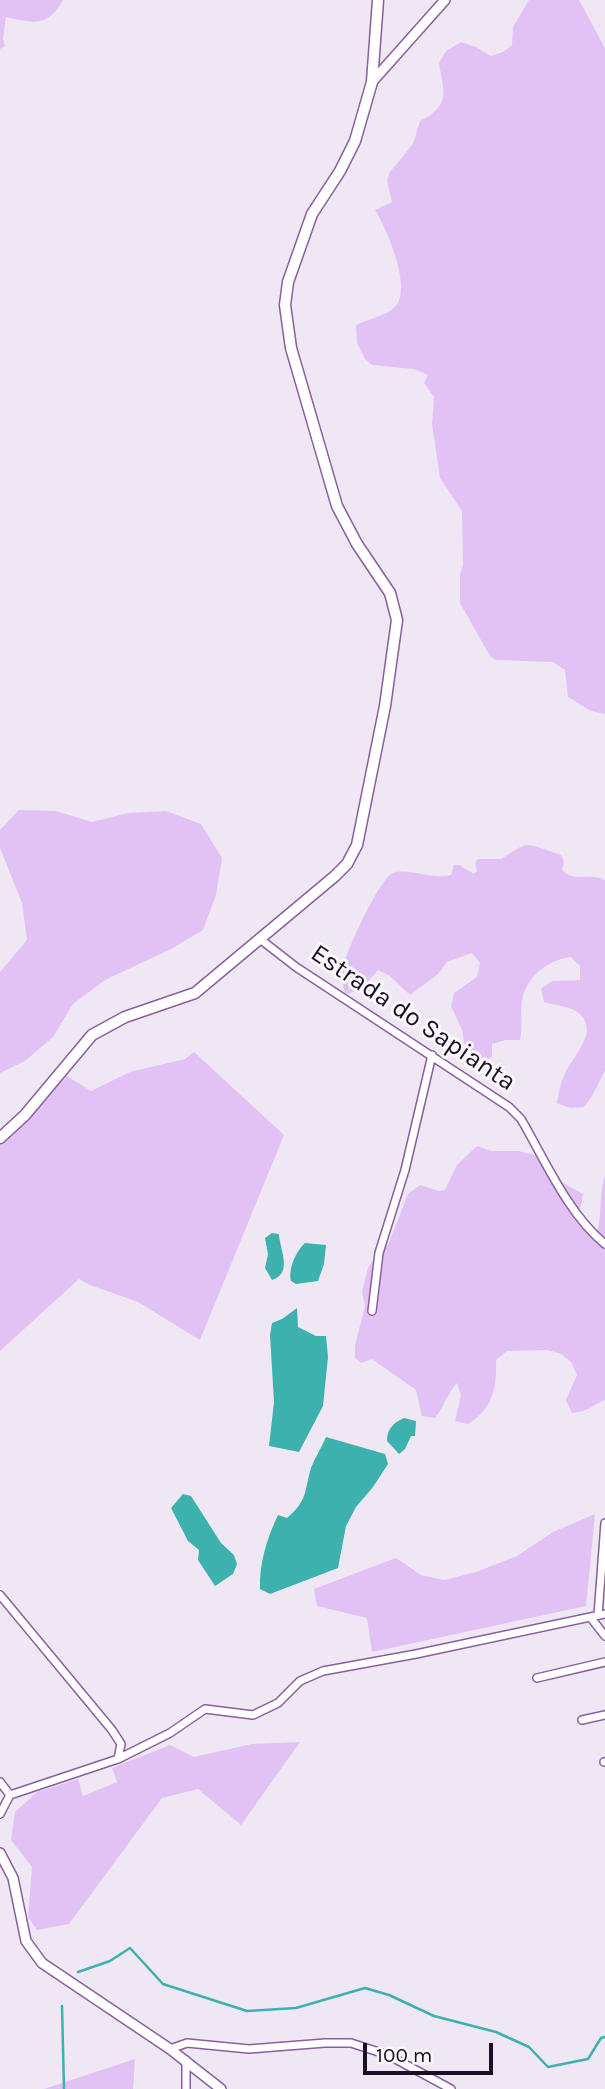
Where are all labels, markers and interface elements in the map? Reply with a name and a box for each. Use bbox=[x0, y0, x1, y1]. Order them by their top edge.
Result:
street label: Estrada do Sapianta bbox=[305, 938, 521, 1098]
scale bar bbox=[367, 2030, 496, 2074]
text: 100 m bbox=[376, 2043, 433, 2067]

